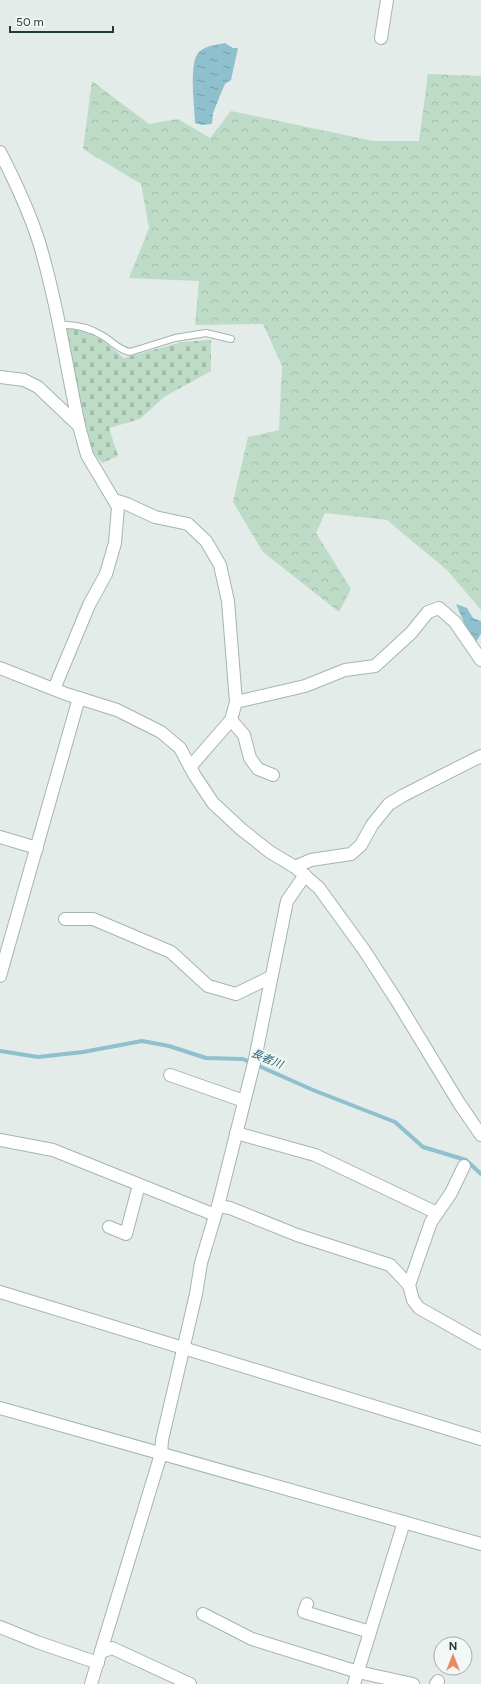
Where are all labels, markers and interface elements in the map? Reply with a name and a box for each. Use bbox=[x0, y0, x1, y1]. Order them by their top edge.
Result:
scale bar bbox=[10, 8, 113, 34]
text: 50 m bbox=[16, 15, 44, 29]
water label: 長者川 bbox=[249, 1047, 286, 1072]
north arrow bbox=[433, 1636, 473, 1676]
text: N bbox=[449, 1640, 457, 1653]

